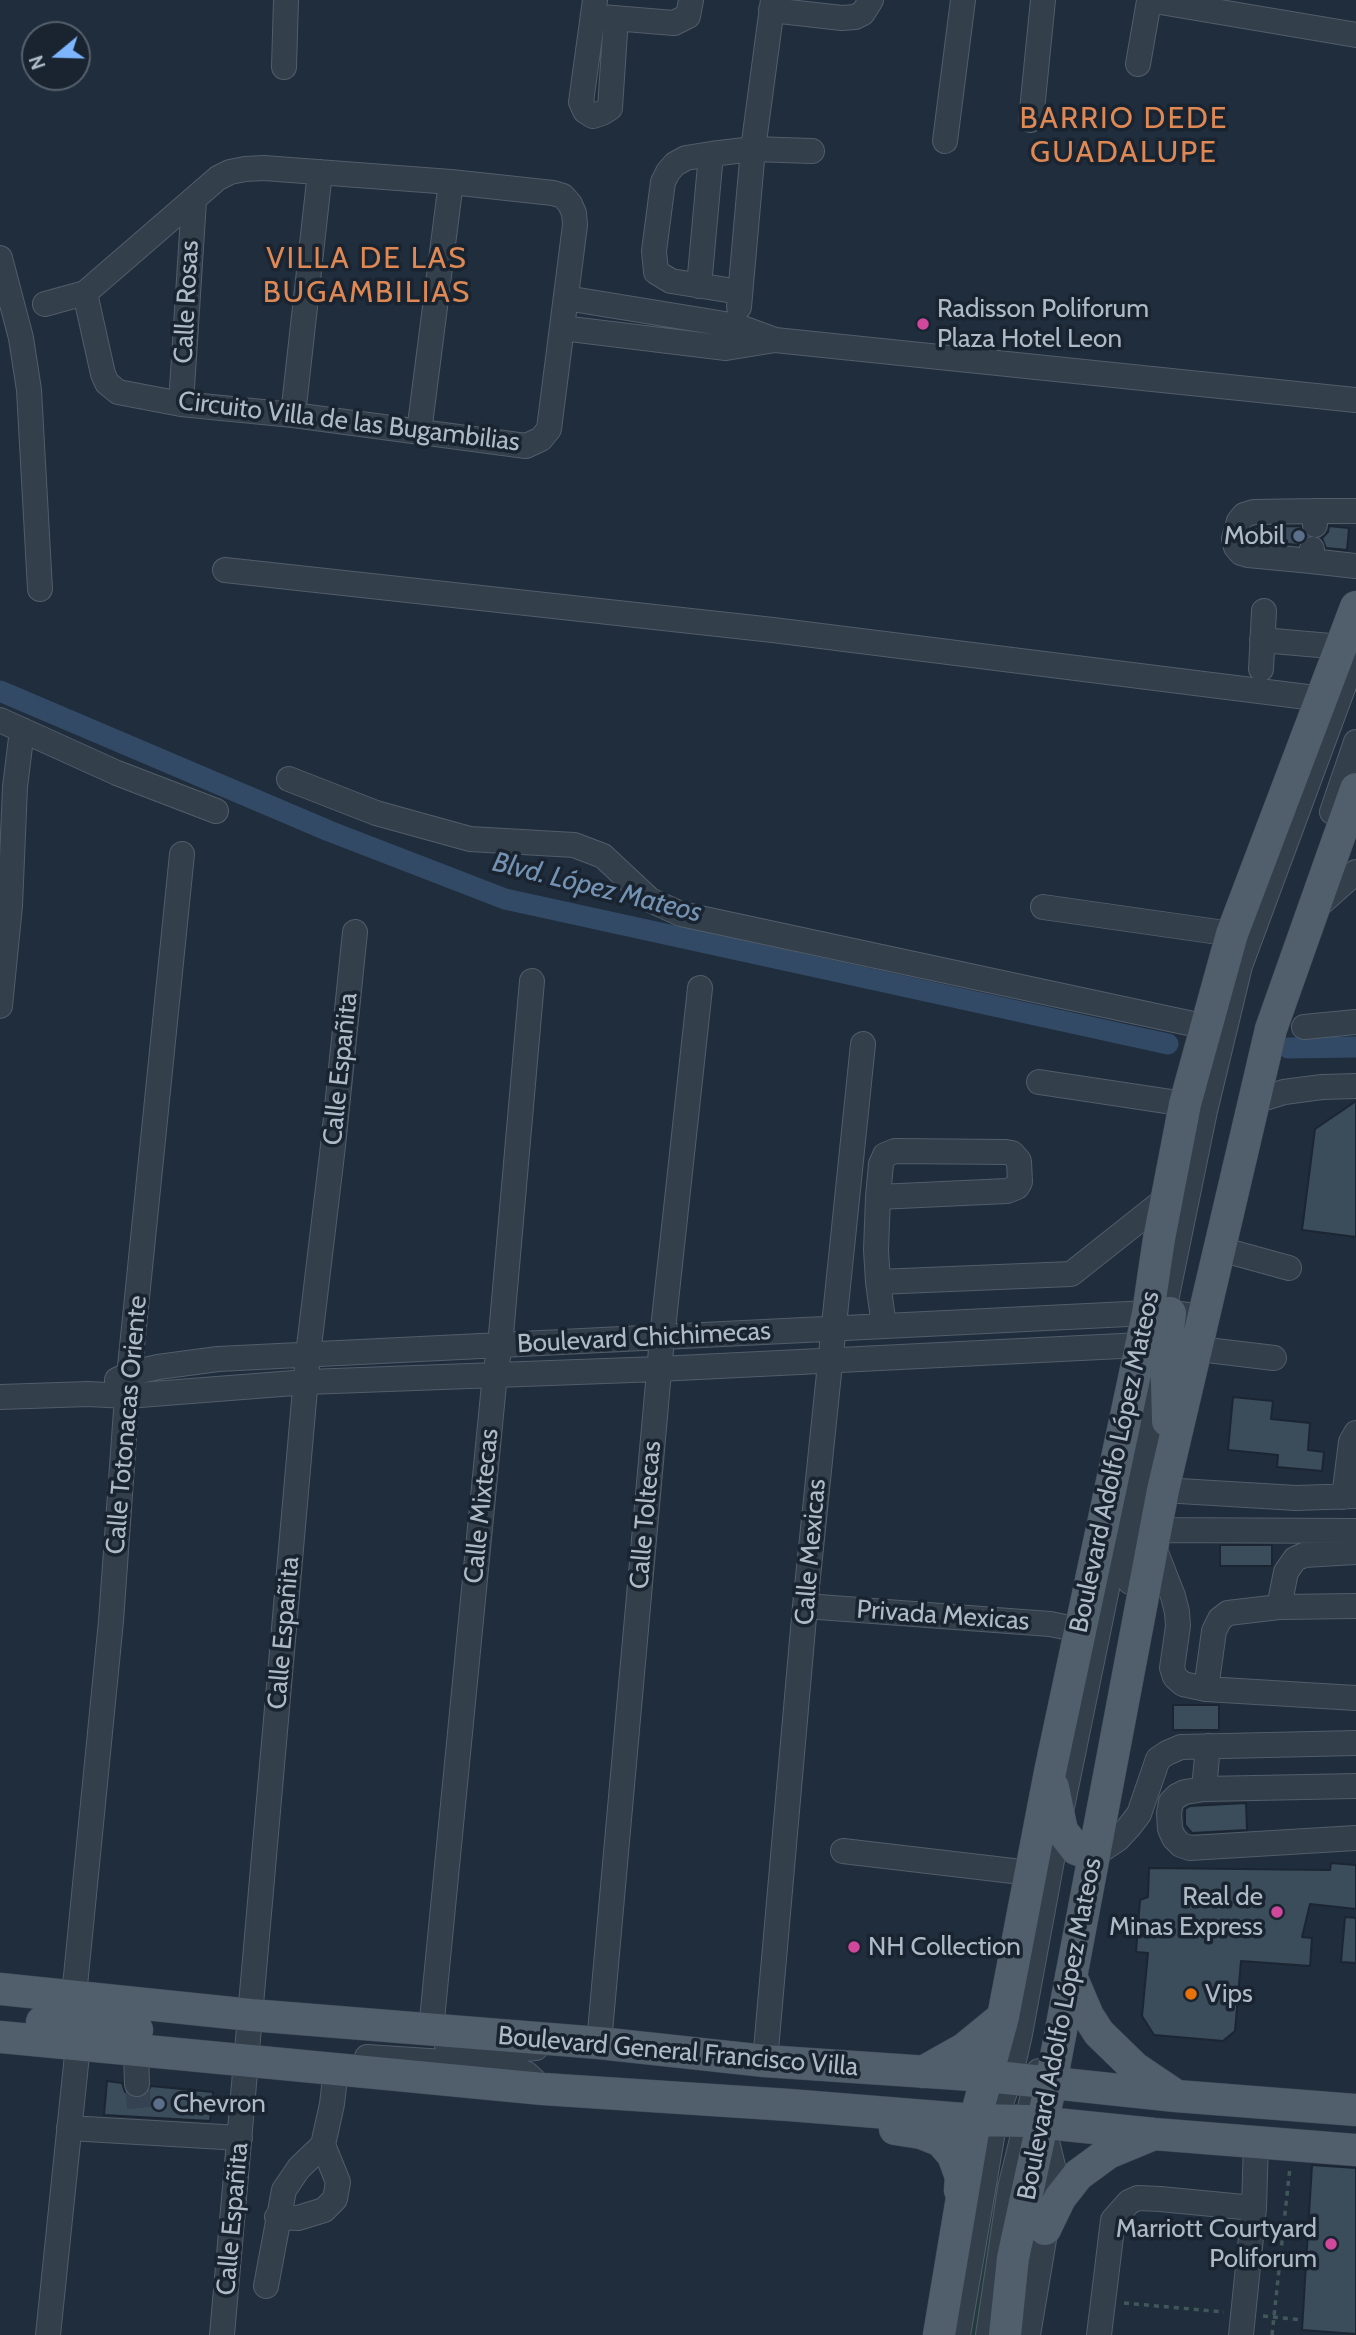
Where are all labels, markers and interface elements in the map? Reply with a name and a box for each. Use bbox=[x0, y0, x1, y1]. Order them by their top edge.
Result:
north arrow bbox=[21, 21, 91, 91]
text: N bbox=[25, 52, 51, 72]
district label: BARRIO DEDE GUADALUPE bbox=[1021, 101, 1227, 172]
street label: Calle Rosas bbox=[168, 240, 206, 364]
district label: VILLA DE LAS BUGAMBILIAS bbox=[264, 241, 470, 312]
place label: Radisson Poliforum Plaza Hotel Leon bbox=[937, 293, 1149, 354]
marker: Radisson Poliforum Plaza Hotel Leon bbox=[915, 316, 931, 332]
street label: Circuito Villa de las Bugambilias bbox=[176, 386, 522, 458]
place label: Mobil bbox=[1224, 520, 1285, 552]
marker: Mobil bbox=[1291, 528, 1307, 544]
water label: Blvd. López Mateos bbox=[489, 846, 705, 930]
street label: Calle Españita bbox=[317, 991, 365, 1147]
street label: Boulevard Adolfo López Mateos bbox=[1064, 1288, 1166, 1636]
street label: Calle Totonacas Oriente bbox=[100, 1294, 154, 1556]
street label: Boulevard Chichimecas bbox=[516, 1316, 772, 1360]
street label: Calle Mixtecas bbox=[458, 1427, 506, 1585]
street label: Calle Toltecas bbox=[624, 1439, 668, 1591]
street label: Calle Mexicas bbox=[789, 1478, 833, 1626]
street label: Calle Españita bbox=[262, 1555, 306, 1711]
street label: Privada Mexicas bbox=[856, 1594, 1030, 1638]
street label: Boulevard Adolfo López Mateos bbox=[1011, 1855, 1109, 2203]
place label: Real de Minas Express bbox=[1109, 1881, 1263, 1942]
marker: Real de Minas Express bbox=[1269, 1904, 1285, 1920]
place label: NH Collection bbox=[868, 1931, 1021, 1963]
marker: NH Collection bbox=[846, 1939, 862, 1955]
place label: Vips bbox=[1205, 1978, 1253, 2010]
marker: Vips bbox=[1183, 1986, 1199, 2002]
street label: Boulevard General Francisco Villa bbox=[497, 2021, 859, 2083]
place label: Chevron bbox=[173, 2088, 266, 2120]
marker: Chevron bbox=[151, 2096, 167, 2112]
street label: Calle Españita bbox=[211, 2141, 255, 2297]
place label: Marriott Courtyard Poliforum bbox=[1116, 2213, 1317, 2274]
marker: Marriott Courtyard Poliforum bbox=[1323, 2236, 1339, 2252]

